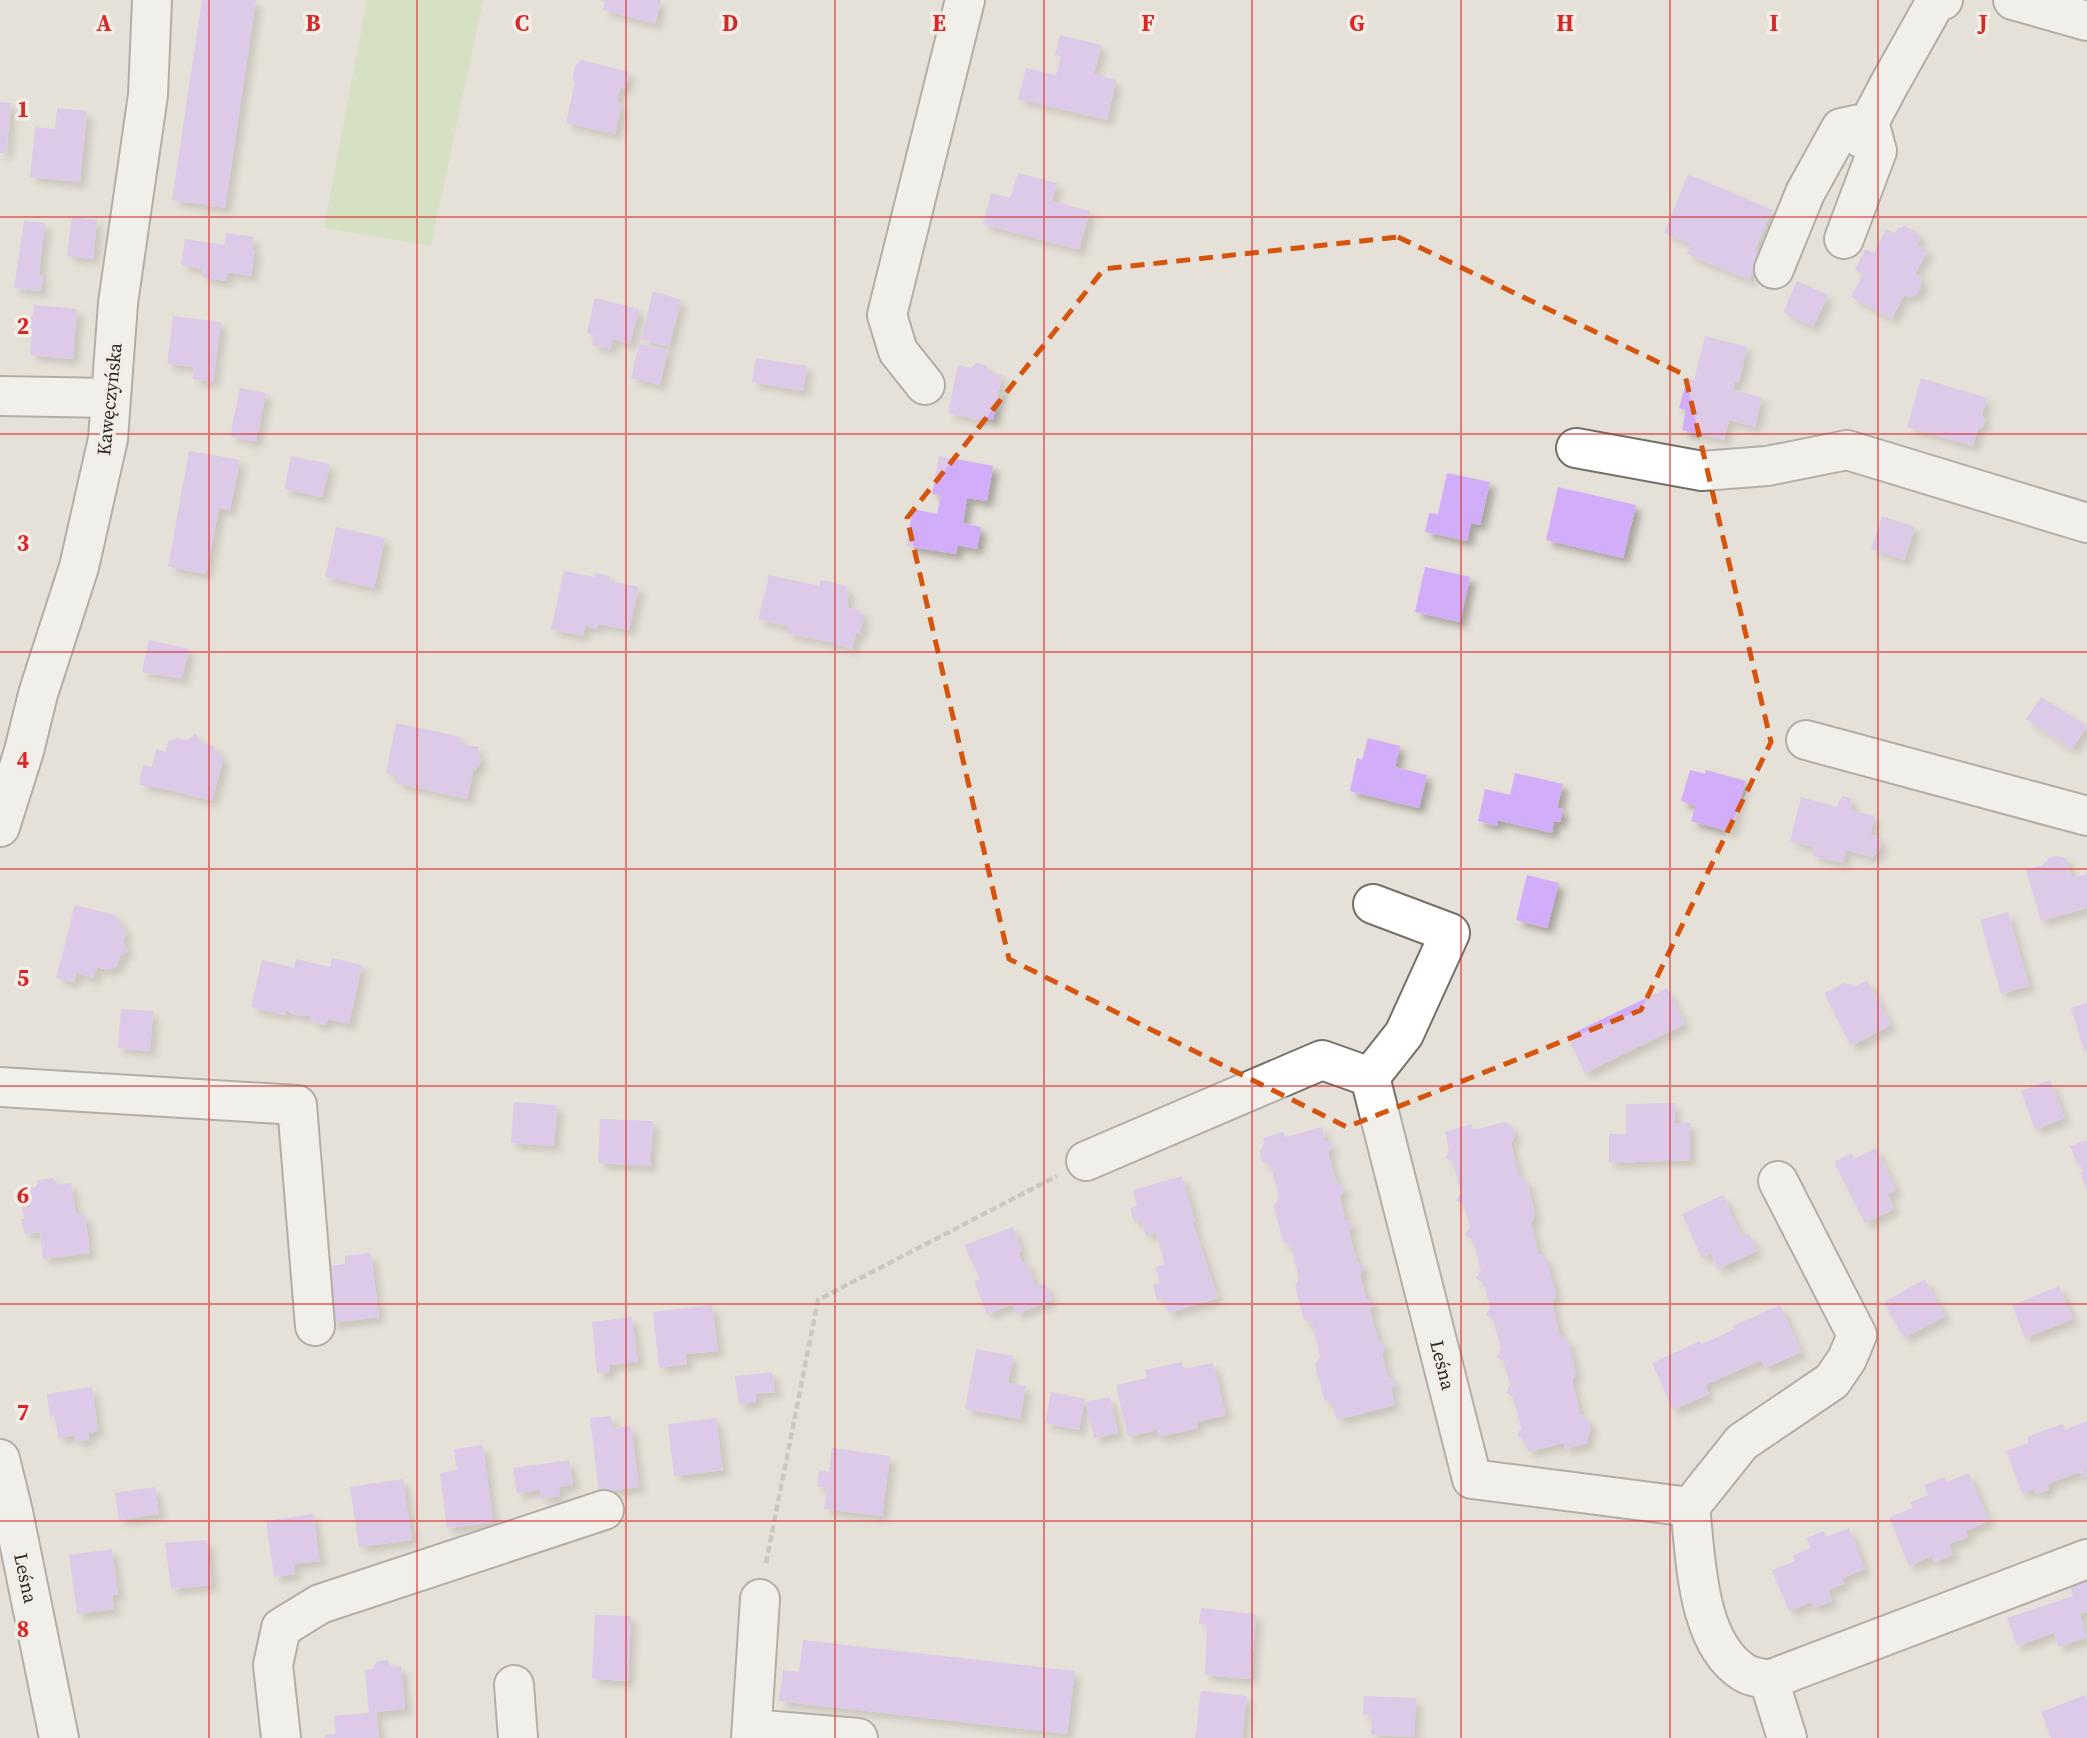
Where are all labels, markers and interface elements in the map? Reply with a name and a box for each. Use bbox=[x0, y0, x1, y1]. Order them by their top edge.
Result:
text: A bbox=[96, 7, 112, 39]
text: B bbox=[306, 7, 321, 39]
text: C bbox=[515, 7, 529, 39]
text: D bbox=[722, 7, 738, 39]
text: E bbox=[932, 7, 946, 39]
text: F bbox=[1141, 7, 1155, 39]
text: G bbox=[1349, 7, 1365, 39]
text: H bbox=[1556, 7, 1574, 39]
text: I bbox=[1770, 7, 1779, 39]
text: J bbox=[1976, 7, 1988, 39]
text: 1 bbox=[17, 93, 29, 125]
text: 2 bbox=[17, 310, 29, 342]
street label: Kawęczyńska bbox=[90, 341, 128, 457]
text: 3 bbox=[17, 527, 29, 559]
text: 4 bbox=[17, 744, 29, 776]
text: 5 bbox=[17, 962, 29, 994]
text: 6 bbox=[17, 1179, 29, 1211]
street label: Leśna bbox=[1424, 1337, 1462, 1393]
text: 7 bbox=[17, 1396, 29, 1428]
street label: Leśna bbox=[8, 1551, 44, 1606]
text: 8 bbox=[17, 1613, 29, 1645]

